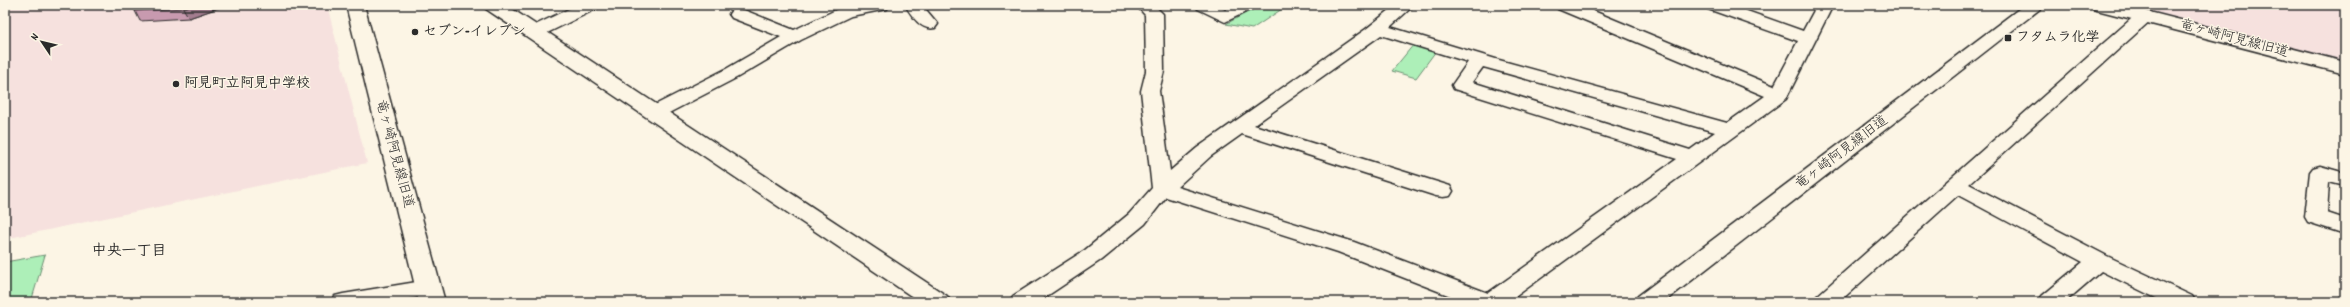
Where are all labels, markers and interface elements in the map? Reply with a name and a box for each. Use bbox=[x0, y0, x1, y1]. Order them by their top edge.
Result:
street label: 竜ヶ崎阿見線旧道 bbox=[2177, 15, 2291, 63]
north arrow bbox=[22, 22, 62, 62]
place label: セブン-イレブン bbox=[423, 22, 526, 42]
marker: セブン-イレブン bbox=[410, 27, 420, 37]
place label: フタムラ化学 bbox=[2016, 28, 2099, 48]
text: N bbox=[27, 30, 44, 44]
marker: フタムラ化学 bbox=[2003, 33, 2013, 43]
place label: 阿見町立阿見中学校 bbox=[184, 74, 310, 94]
marker: 阿見町立阿見中学校 bbox=[171, 79, 181, 89]
street label: 竜ヶ崎阿見線旧道 bbox=[370, 97, 418, 211]
street label: 竜ヶ崎阿見線旧道 bbox=[1791, 111, 1893, 195]
district label: 中央一丁目 bbox=[91, 241, 167, 263]

